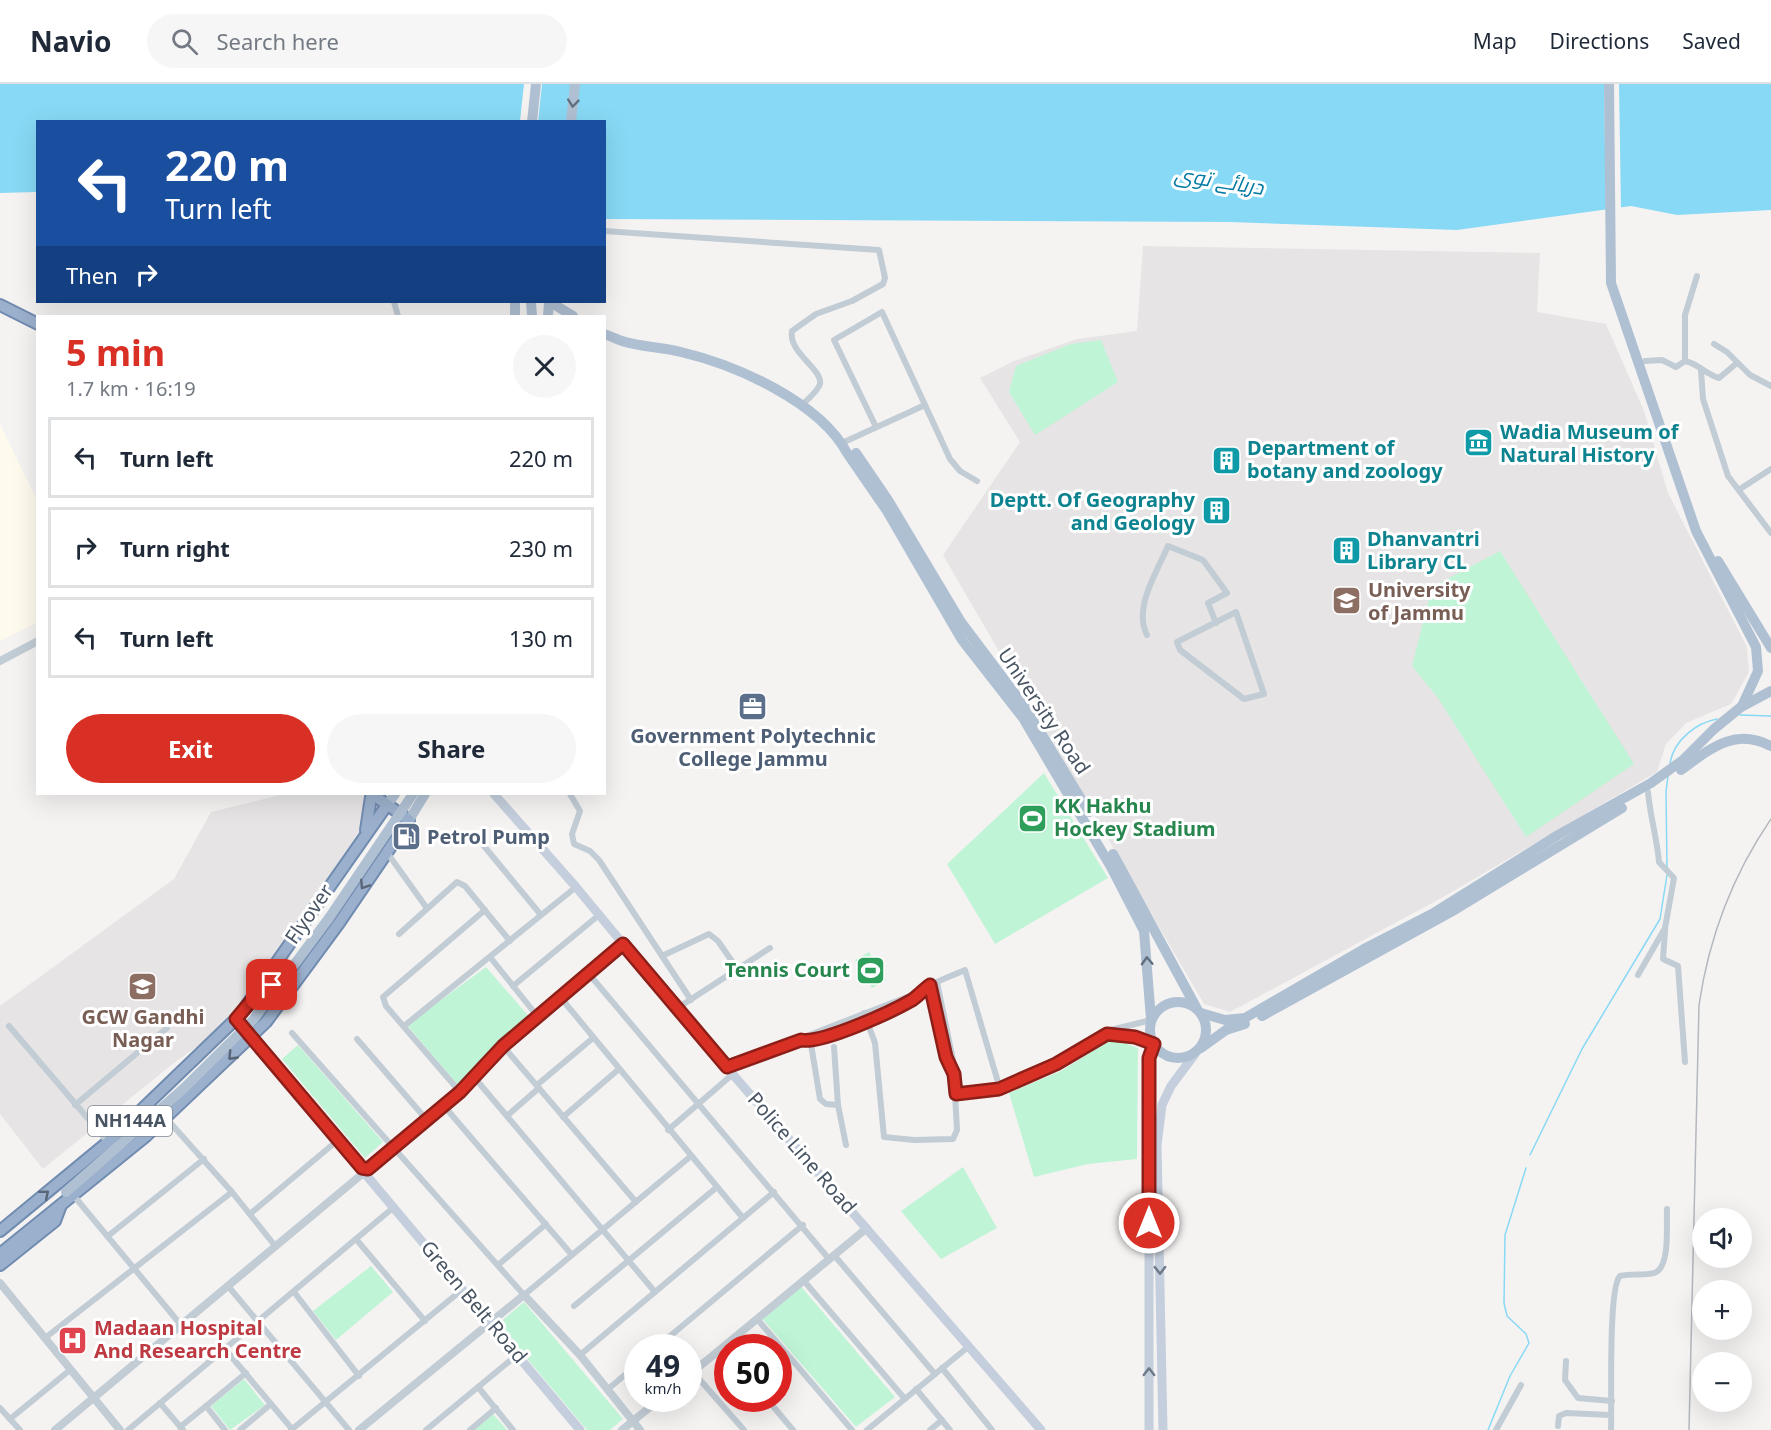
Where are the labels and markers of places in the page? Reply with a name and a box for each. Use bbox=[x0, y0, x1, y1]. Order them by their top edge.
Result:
place label: Wadia Museum of Natural History bbox=[1500, 418, 1680, 468]
museum icon: Wadia Museum of Natural History bbox=[1463, 427, 1495, 459]
place label: Department of botany and zoology bbox=[1247, 434, 1443, 484]
building icon: Department of botany and zoology bbox=[1210, 444, 1242, 476]
place label: Deptt. Of Geography and Geology bbox=[990, 486, 1196, 536]
building icon: Deptt. Of Geography and Geology bbox=[1200, 495, 1232, 527]
place label: Dhanvantri Library CL bbox=[1367, 525, 1480, 575]
building icon: Dhanvantri Library CL bbox=[1330, 535, 1362, 567]
place label: University of Jammu bbox=[1368, 576, 1471, 626]
school or university icon: University of Jammu bbox=[1331, 585, 1363, 617]
office icon: Government Polytechnic College Jammu bbox=[737, 690, 769, 722]
place label: Government Polytechnic College Jammu bbox=[630, 722, 876, 772]
place label: KK Hakhu Hockey Stadium bbox=[1054, 792, 1215, 842]
sports icon: KK Hakhu Hockey Stadium bbox=[1017, 802, 1049, 834]
fuel station icon: Petrol Pump bbox=[390, 821, 422, 853]
place label: Petrol Pump bbox=[427, 823, 550, 850]
sports icon: Tennis Court bbox=[855, 954, 887, 986]
place label: Tennis Court bbox=[725, 956, 850, 983]
pin bbox=[246, 959, 297, 1010]
school or university icon: GCW Gandhi Nagar bbox=[127, 970, 159, 1002]
place label: GCW Gandhi Nagar bbox=[82, 1003, 204, 1053]
place label: Madaan Hospital And Research Centre bbox=[94, 1314, 302, 1364]
hospital icon: Madaan Hospital And Research Centre bbox=[57, 1324, 89, 1356]

